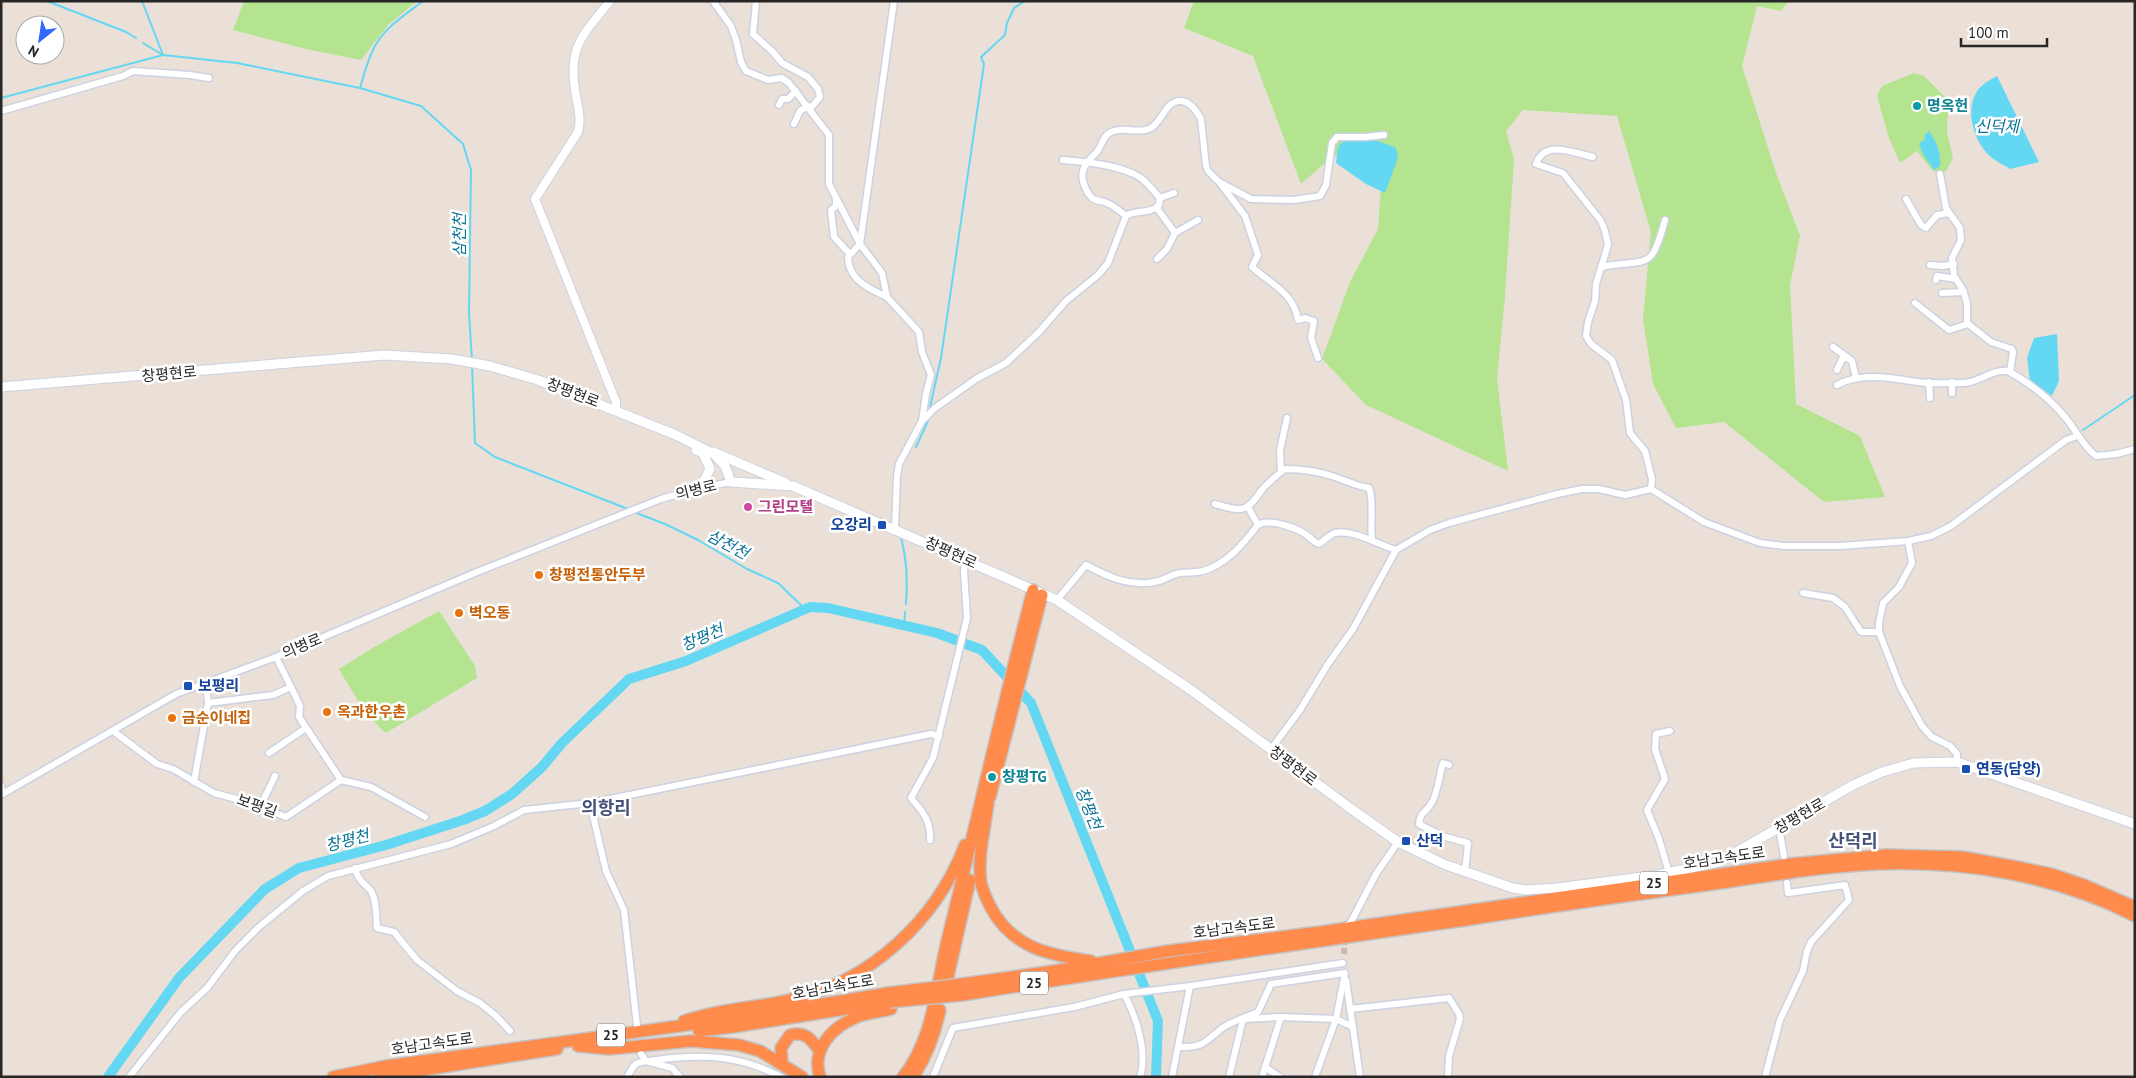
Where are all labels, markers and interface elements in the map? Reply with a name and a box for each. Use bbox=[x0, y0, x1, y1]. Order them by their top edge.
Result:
north arrow bbox=[15, 15, 65, 65]
scale bar bbox=[1961, 15, 2047, 47]
text: 100 m bbox=[1968, 23, 2009, 42]
text: N bbox=[25, 41, 42, 61]
place label: 명옥헌 bbox=[1927, 96, 1968, 115]
marker: 명옥헌 bbox=[1911, 100, 1923, 112]
water label: 신덕제 bbox=[1975, 116, 2021, 136]
water label: 삼천천 bbox=[449, 211, 469, 257]
street label: 창평현로 bbox=[141, 362, 197, 385]
street label: 창평현로 bbox=[544, 374, 602, 411]
street label: 의병로 bbox=[673, 475, 718, 504]
place label: 그린모텔 bbox=[758, 497, 813, 516]
marker: 그린모텔 bbox=[742, 501, 754, 513]
place label: 오강리 bbox=[831, 515, 872, 534]
marker: 오강리 bbox=[876, 519, 888, 531]
water label: 삼천천 bbox=[704, 525, 754, 564]
street label: 창평현로 bbox=[922, 533, 980, 572]
place label: 창평전통안두부 bbox=[549, 565, 646, 584]
marker: 창평전통안두부 bbox=[533, 569, 545, 581]
place label: 벽오동 bbox=[469, 603, 511, 622]
marker: 벽오동 bbox=[453, 607, 465, 619]
water label: 창평천 bbox=[678, 618, 728, 655]
street label: 의병로 bbox=[279, 629, 325, 662]
place label: 보평리 bbox=[198, 676, 239, 695]
marker: 보평리 bbox=[182, 680, 194, 692]
place label: 옥과한우촌 bbox=[337, 702, 406, 721]
marker: 옥과한우촌 bbox=[321, 706, 333, 718]
place label: 금순이네집 bbox=[182, 708, 251, 727]
marker: 금순이네집 bbox=[166, 712, 178, 724]
street label: 창평현로 bbox=[1266, 741, 1321, 790]
place label: 연동(담양) bbox=[1976, 759, 2041, 778]
marker: 연동(담양) bbox=[1960, 763, 1972, 775]
place label: 창평TG bbox=[1002, 767, 1047, 786]
marker: 창평TG bbox=[986, 771, 998, 783]
water label: 창평천 bbox=[1071, 784, 1107, 834]
street label: 보평길 bbox=[234, 790, 280, 822]
street label: 창평현로 bbox=[1771, 794, 1828, 838]
district label: 의항리 bbox=[581, 796, 631, 819]
water label: 창평천 bbox=[323, 824, 373, 855]
district label: 산덕리 bbox=[1828, 829, 1878, 852]
place label: 산덕 bbox=[1416, 831, 1444, 850]
marker: 산덕 bbox=[1400, 835, 1412, 847]
street label: 호남고속도로 bbox=[1682, 842, 1766, 873]
road number: 25 bbox=[1640, 871, 1668, 894]
street label: 호남고속도로 bbox=[1192, 913, 1276, 942]
street label: 호남고속도로 bbox=[790, 970, 875, 1003]
road number: 25 bbox=[1020, 971, 1048, 994]
road number: 25 bbox=[597, 1024, 625, 1046]
street label: 호남고속도로 bbox=[390, 1028, 474, 1059]

